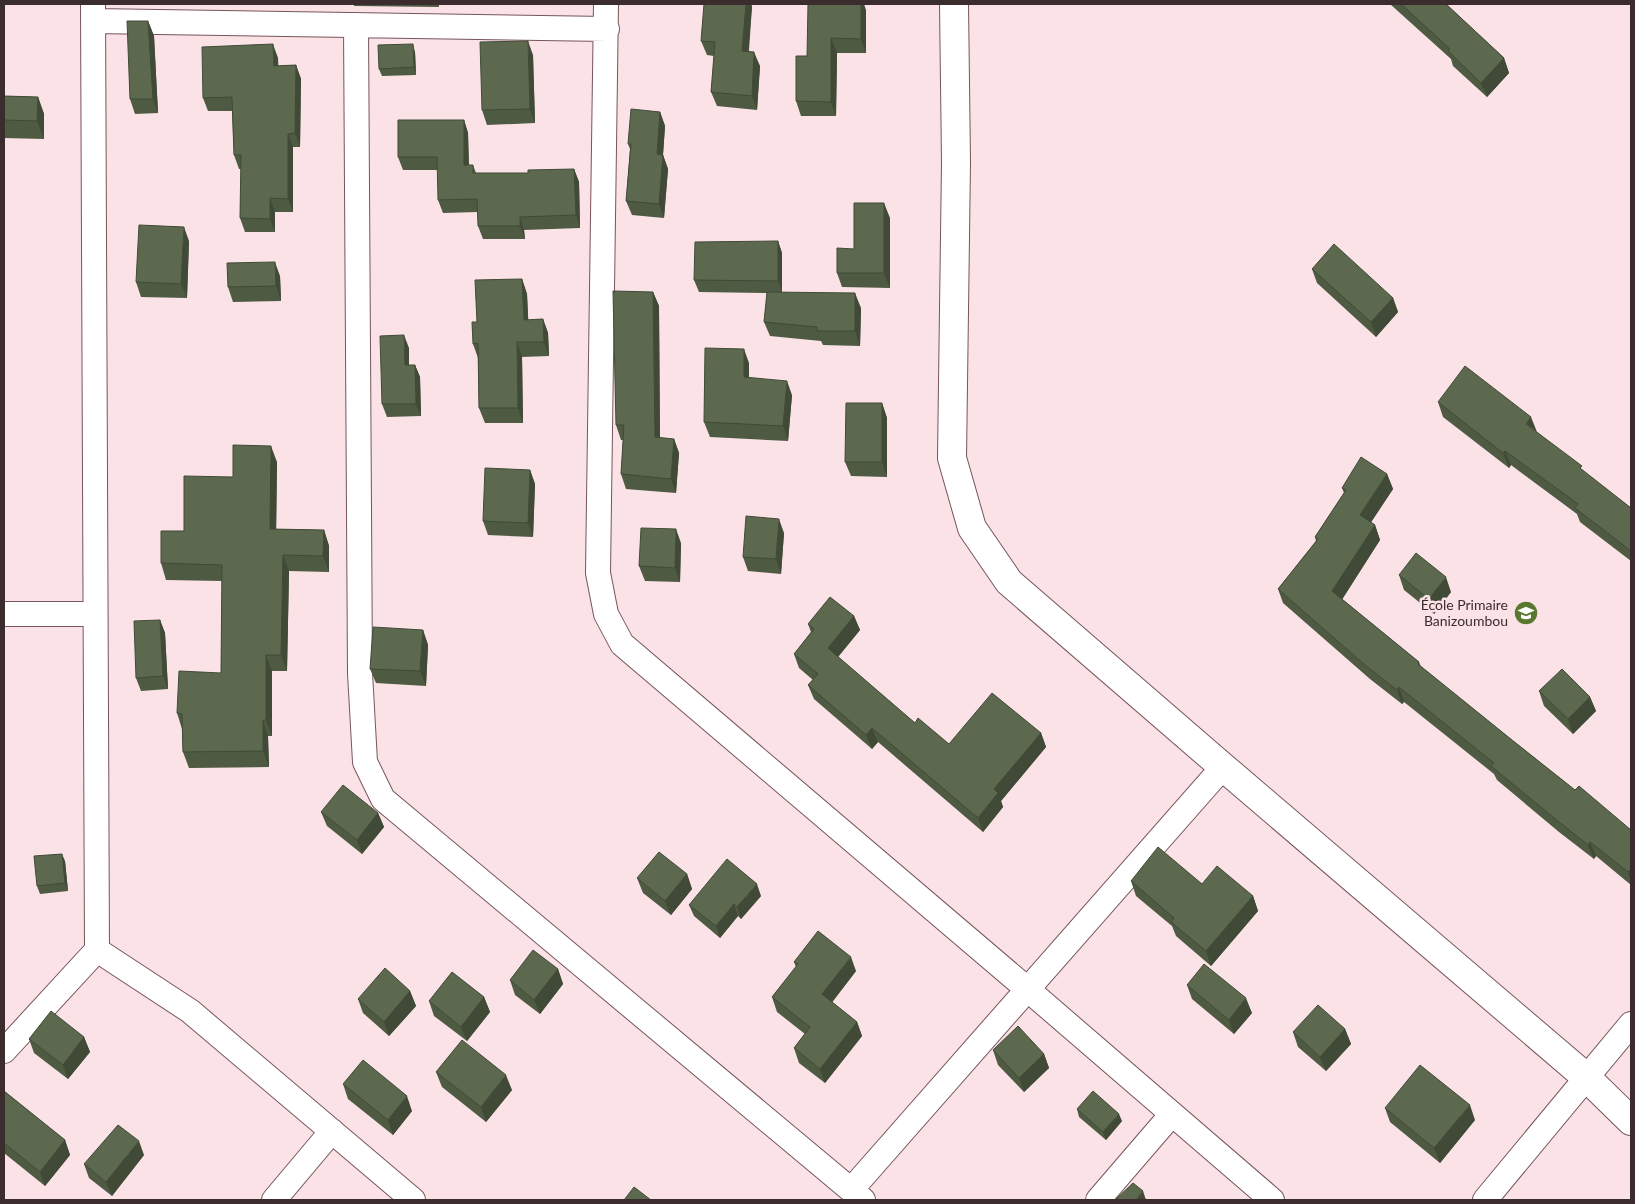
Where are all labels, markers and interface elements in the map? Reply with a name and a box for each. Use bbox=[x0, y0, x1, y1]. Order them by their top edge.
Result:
place label: École Primaire Banizoumbou bbox=[1421, 596, 1508, 629]
school or university icon: École Primaire Banizoumbou bbox=[1513, 600, 1539, 626]

